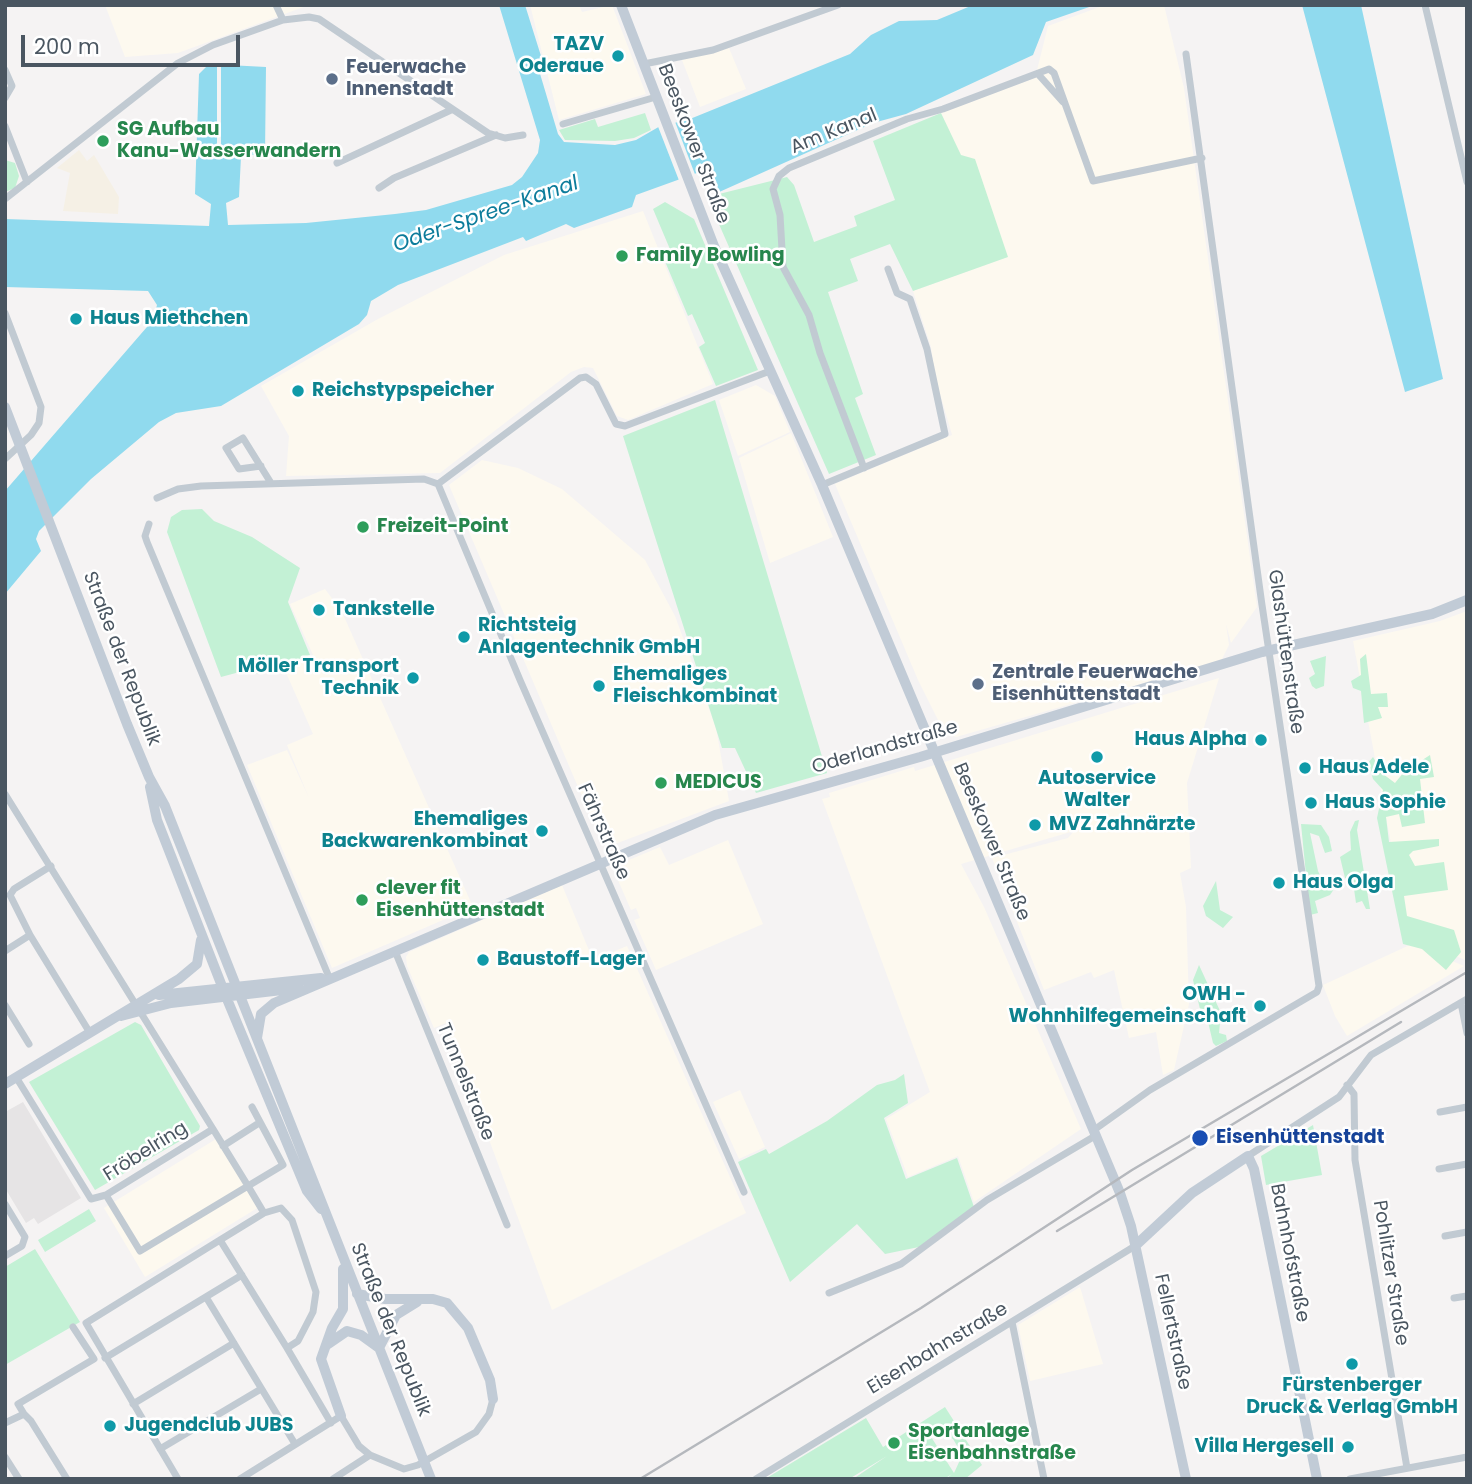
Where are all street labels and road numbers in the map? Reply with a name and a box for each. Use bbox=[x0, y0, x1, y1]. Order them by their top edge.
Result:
street label: Beeskower Straße bbox=[652, 61, 734, 227]
street label: Am Kanal bbox=[787, 104, 881, 160]
street label: Glashüttenstraße bbox=[1262, 568, 1308, 736]
street label: Straße der Republik bbox=[77, 569, 165, 749]
street label: Oderlandstraße bbox=[809, 716, 961, 780]
street label: Beeskower Straße bbox=[947, 760, 1035, 924]
street label: Fährstraße bbox=[572, 780, 634, 884]
street label: Tunnelstraße bbox=[431, 1020, 499, 1144]
street label: Fröbelring bbox=[100, 1117, 192, 1187]
street label: Bahnhofstraße bbox=[1264, 1182, 1314, 1324]
street label: Pohlitzer Straße bbox=[1367, 1199, 1413, 1347]
street label: Straße der Republik bbox=[345, 1240, 435, 1420]
street label: Fellertstraße bbox=[1149, 1272, 1195, 1392]
street label: Eisenbahnstraße bbox=[864, 1298, 1012, 1400]

